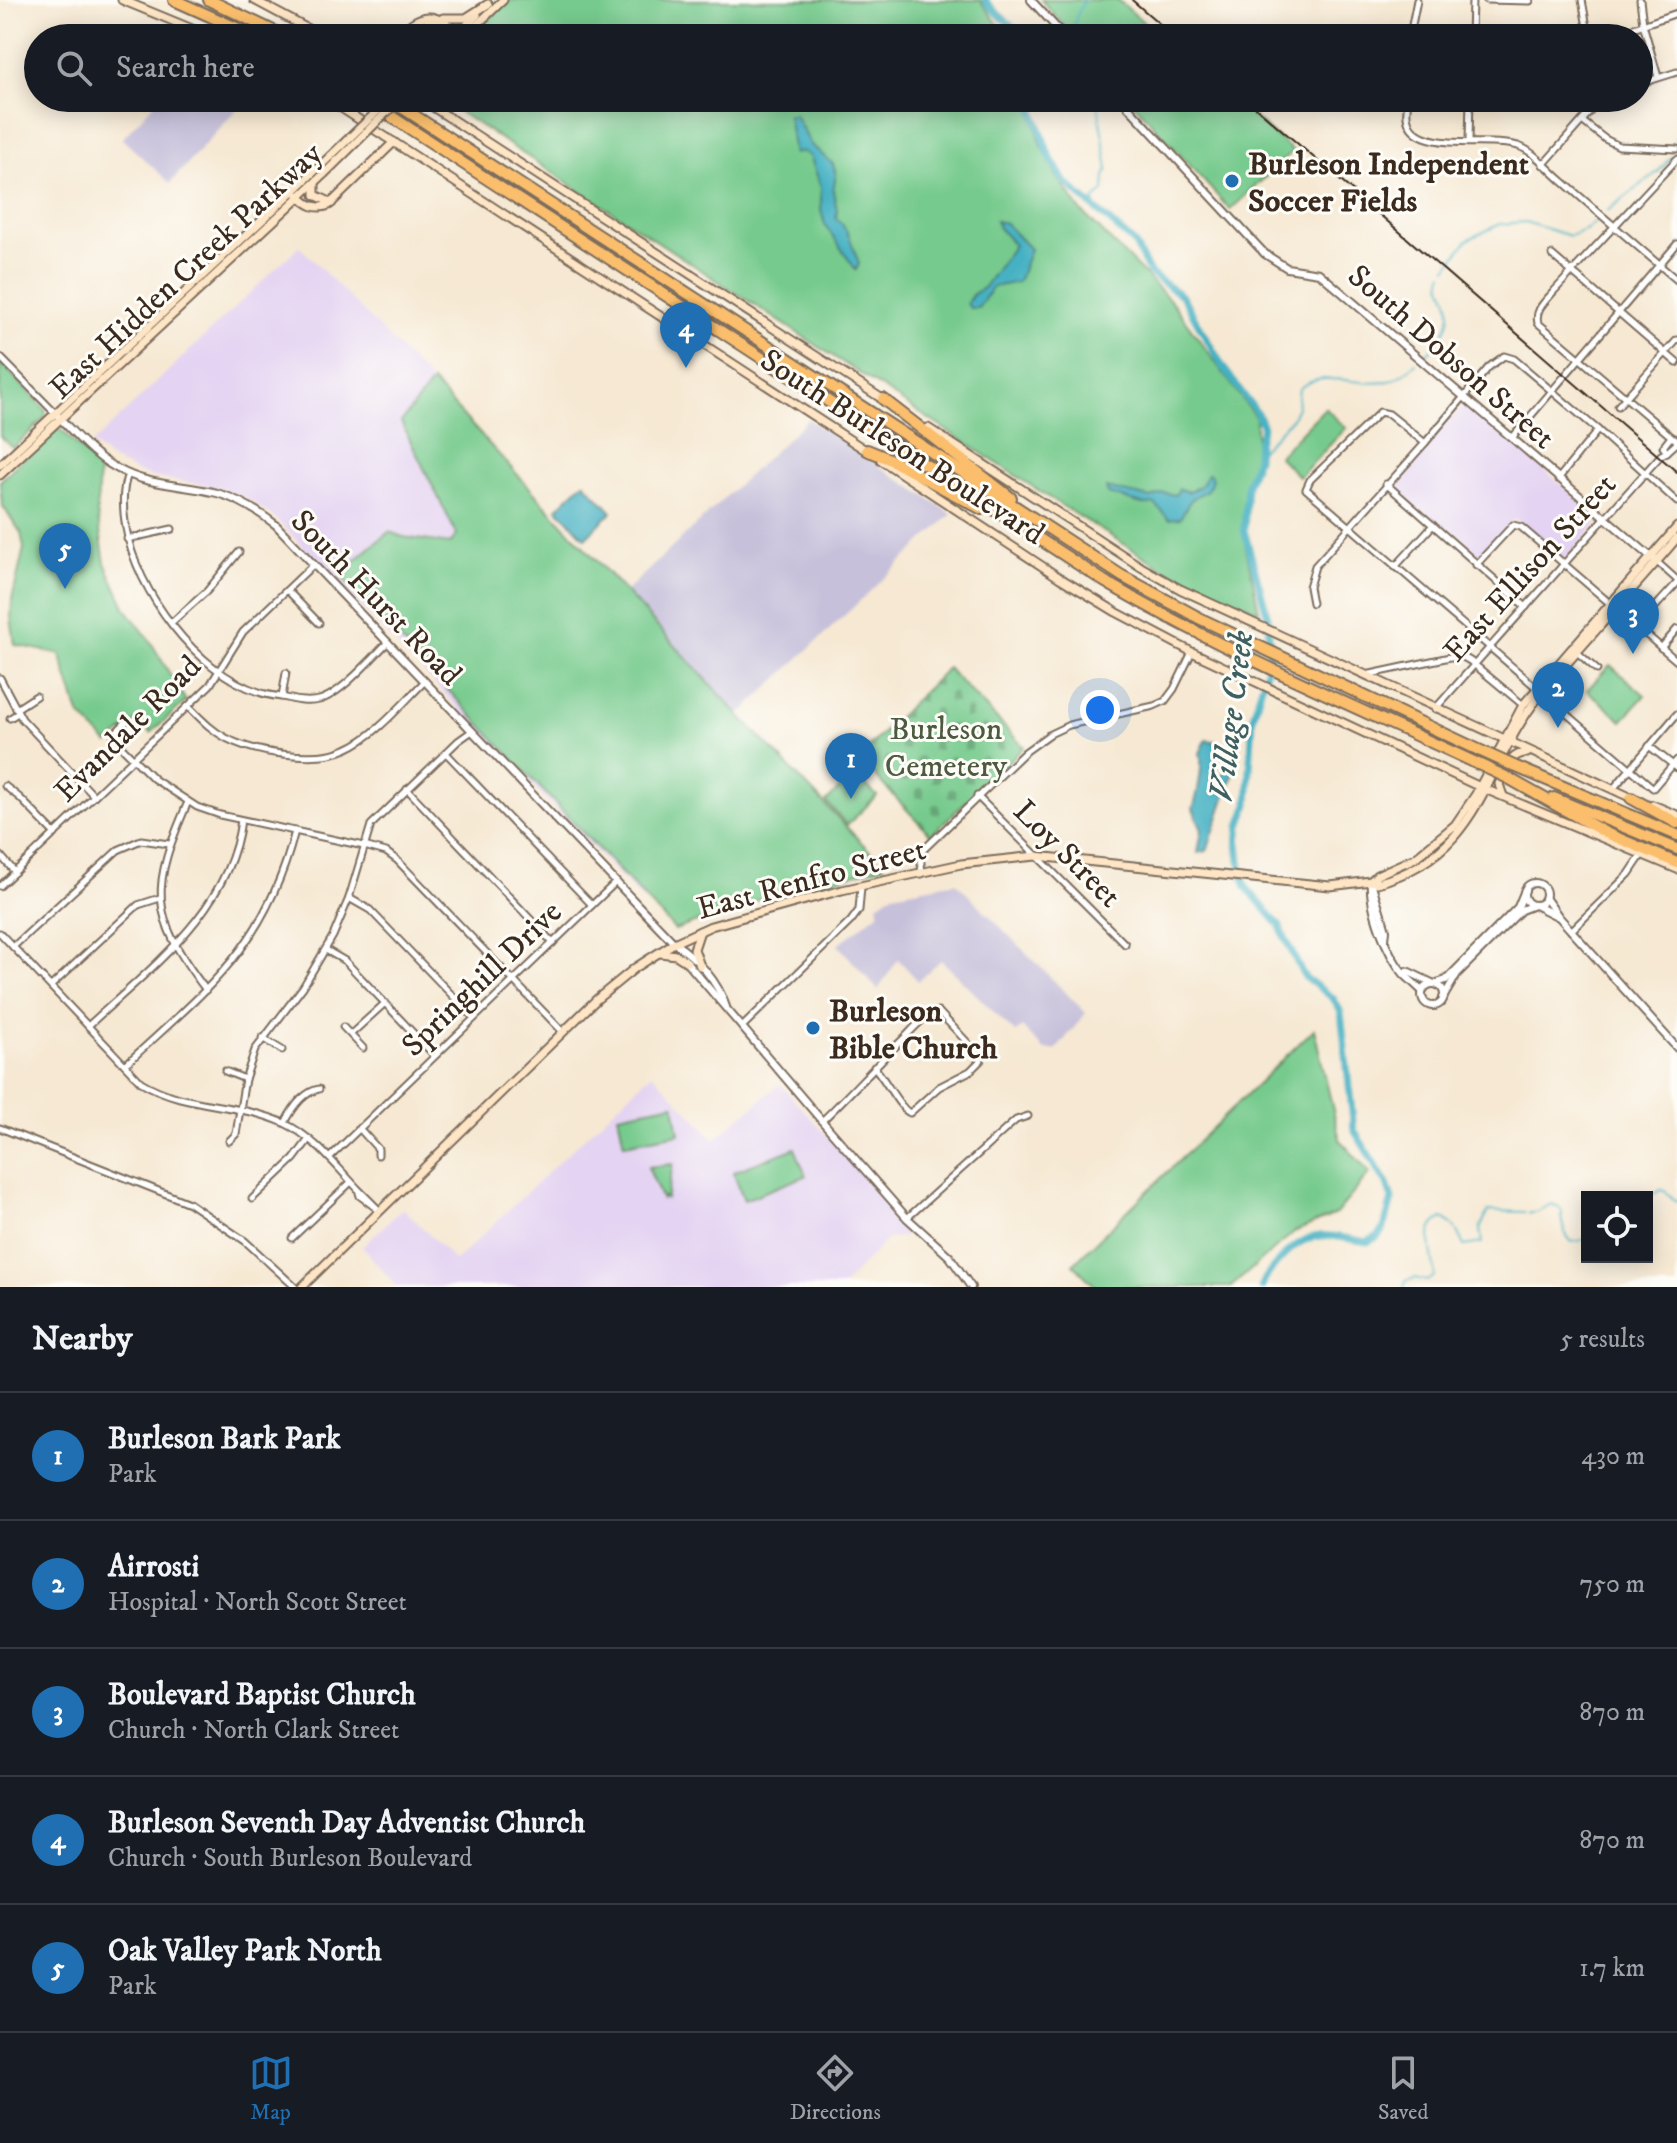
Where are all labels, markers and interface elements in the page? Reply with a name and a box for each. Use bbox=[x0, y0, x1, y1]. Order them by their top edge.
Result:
search box bbox=[24, 24, 1653, 112]
icon: search bbox=[52, 46, 96, 90]
text: Search here bbox=[116, 50, 255, 87]
street label: East Hidden Creek Parkway bbox=[41, 134, 332, 408]
place label: Burleson Independent Soccer Fields bbox=[1248, 145, 1530, 222]
marker: Burleson Independent Soccer Fields bbox=[1223, 172, 1241, 190]
street label: South Dobson Street bbox=[1339, 257, 1563, 458]
pin: 4 bbox=[660, 302, 712, 368]
street label: South Burleson Boulevard bbox=[752, 341, 1052, 555]
street label: East Ellison Street bbox=[1435, 466, 1626, 671]
street label: South Hurst Road bbox=[281, 502, 470, 695]
pin: 5 bbox=[39, 523, 91, 589]
pin: 3 bbox=[1607, 588, 1659, 654]
water label: Village Creek bbox=[1201, 627, 1263, 804]
street label: Evandale Road bbox=[46, 647, 210, 811]
pin: 2 bbox=[1532, 662, 1584, 728]
your location bbox=[1080, 690, 1120, 730]
park label: Burleson Cemetery bbox=[885, 710, 1008, 787]
pin: 1 bbox=[825, 733, 877, 799]
street label: Loy Street bbox=[1004, 792, 1129, 917]
street label: East Renfro Street bbox=[693, 830, 930, 930]
street label: Springhill Drive bbox=[394, 893, 571, 1066]
place label: Burleson Bible Church bbox=[829, 992, 998, 1069]
marker: Burleson Bible Church bbox=[804, 1019, 822, 1037]
map controls bbox=[1581, 1191, 1653, 1263]
button: locate bbox=[1581, 1191, 1653, 1263]
text: Nearby bbox=[32, 1318, 133, 1360]
text: 5 results bbox=[1560, 1323, 1645, 1356]
text: Burleson Bark Park bbox=[108, 1421, 341, 1458]
text: 1 bbox=[53, 1440, 63, 1473]
text: 430 m bbox=[1581, 1440, 1645, 1473]
text: Park bbox=[108, 1458, 157, 1491]
text: Airrosti bbox=[108, 1549, 199, 1586]
text: 2 bbox=[52, 1568, 64, 1601]
text: 750 m bbox=[1579, 1568, 1645, 1601]
text: Hospital · North Scott Street bbox=[108, 1586, 407, 1619]
text: Boulevard Baptist Church bbox=[108, 1677, 416, 1714]
text: 3 bbox=[53, 1696, 63, 1729]
text: 870 m bbox=[1579, 1696, 1645, 1729]
text: Church · North Clark Street bbox=[108, 1714, 399, 1747]
text: Burleson Seventh Day Adventist Church bbox=[108, 1805, 585, 1842]
text: 4 bbox=[51, 1824, 65, 1857]
text: 870 m bbox=[1579, 1824, 1645, 1857]
text: Church · South Burleson Boulevard bbox=[108, 1842, 472, 1875]
text: Oak Valley Park North bbox=[108, 1933, 382, 1970]
text: 5 bbox=[52, 1952, 64, 1985]
text: 1.7 km bbox=[1579, 1952, 1645, 1985]
text: Park bbox=[108, 1970, 157, 2003]
tab: Map bbox=[249, 2051, 293, 2126]
tab: Directions bbox=[790, 2051, 881, 2126]
tab: Saved bbox=[1378, 2051, 1428, 2126]

